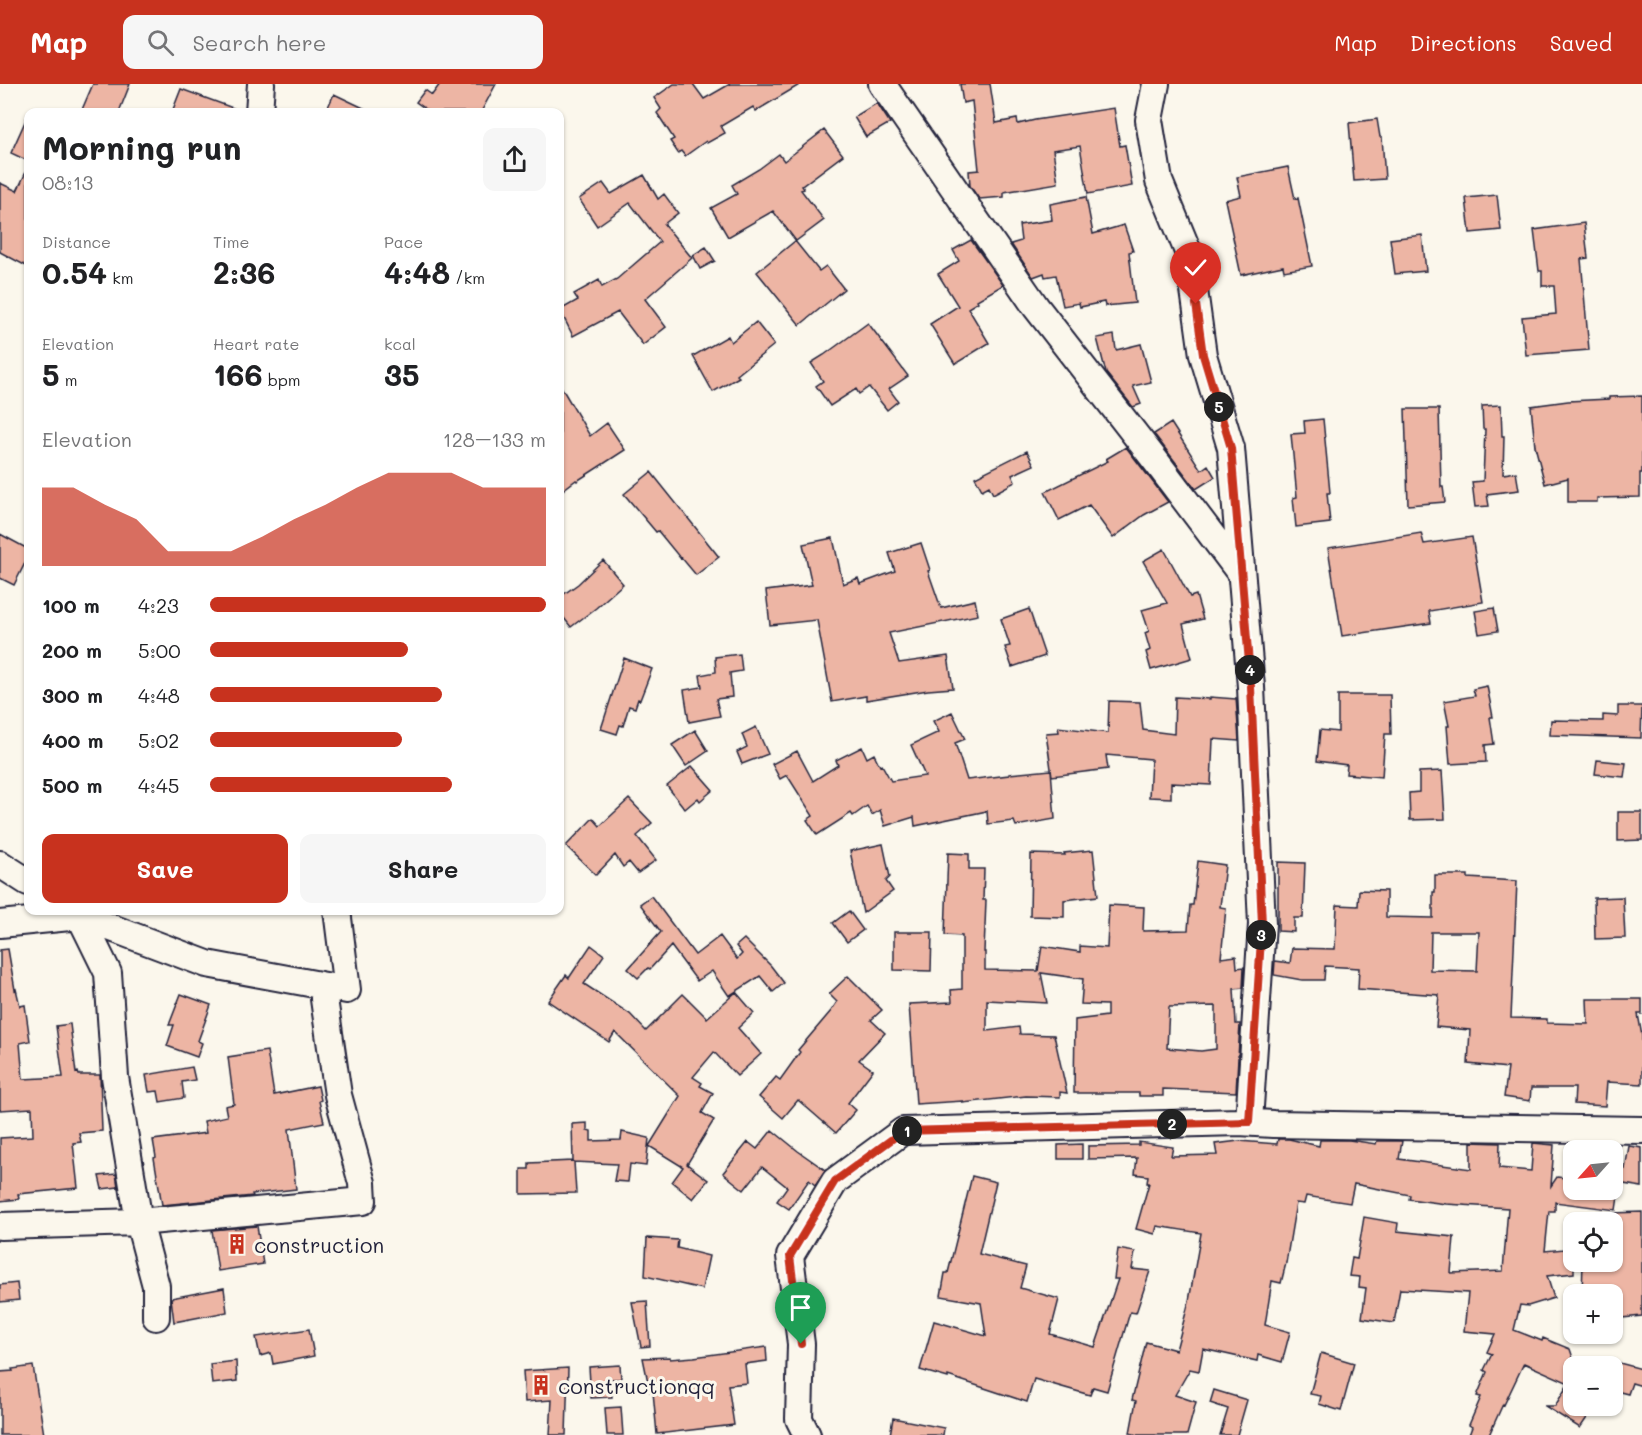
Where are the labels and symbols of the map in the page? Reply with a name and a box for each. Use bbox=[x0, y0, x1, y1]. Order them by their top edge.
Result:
pin bbox=[1170, 242, 1221, 304]
pin: 5 bbox=[1204, 392, 1234, 422]
pin: 4 bbox=[1235, 655, 1265, 685]
pin: 3 bbox=[1246, 920, 1276, 950]
pin: 2 bbox=[1157, 1109, 1187, 1139]
pin: 1 bbox=[892, 1116, 922, 1146]
north arrow bbox=[1563, 1140, 1623, 1200]
place label: construction bbox=[254, 1231, 384, 1258]
building icon: construction bbox=[225, 1232, 249, 1256]
pin bbox=[775, 1282, 826, 1344]
place label: constructionqq bbox=[558, 1372, 715, 1399]
building icon: constructionqq bbox=[529, 1373, 553, 1397]

